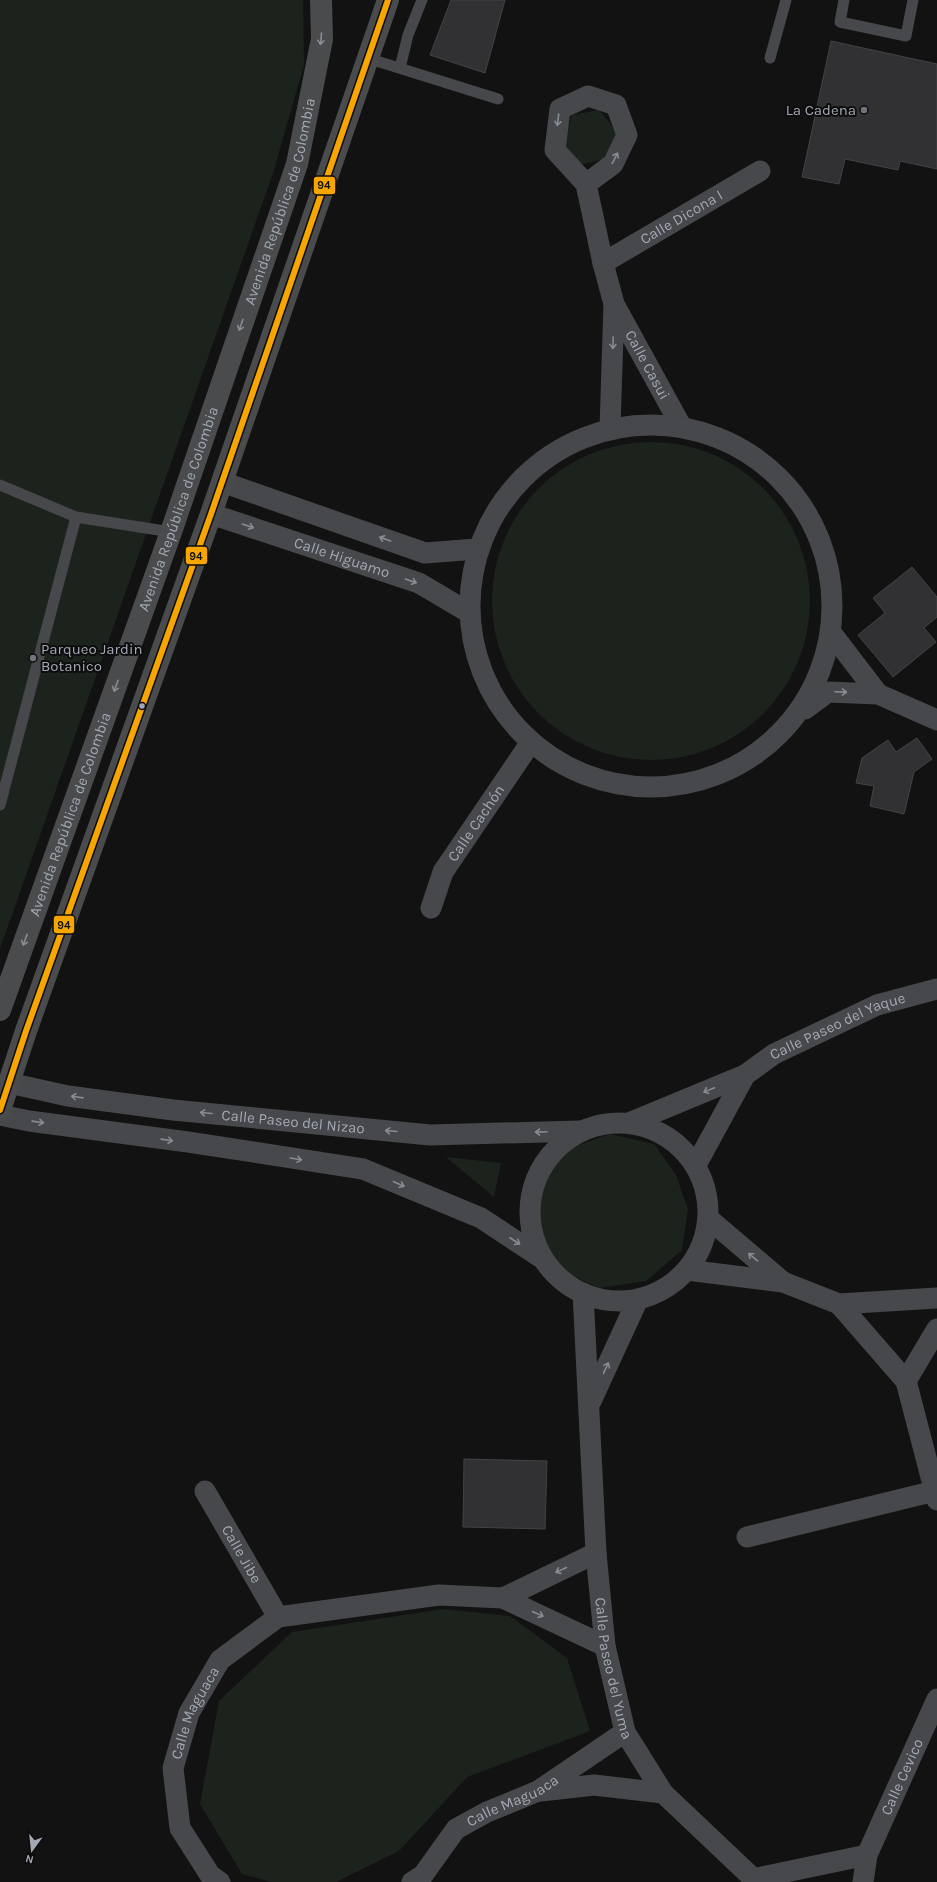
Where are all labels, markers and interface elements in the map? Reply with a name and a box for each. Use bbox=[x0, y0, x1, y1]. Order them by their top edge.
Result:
one-way arrow bbox=[318, 32, 325, 45]
street label: Avenida República de Colombia bbox=[240, 96, 319, 307]
place label: La Cadena bbox=[786, 101, 856, 119]
marker: La Cadena bbox=[859, 105, 869, 115]
one-way arrow bbox=[554, 113, 562, 126]
one-way arrow bbox=[612, 153, 620, 165]
line badge: 94 bbox=[313, 176, 336, 195]
text: 94 bbox=[317, 179, 331, 192]
street label: Calle Dicona I bbox=[637, 186, 726, 248]
one-way arrow bbox=[237, 318, 244, 331]
street label: Calle Casui bbox=[621, 327, 674, 402]
one-way arrow bbox=[609, 336, 617, 349]
street label: Avenida República de Colombia bbox=[134, 404, 222, 614]
one-way arrow bbox=[242, 523, 255, 530]
street label: Calle Higuamo bbox=[292, 533, 392, 582]
one-way arrow bbox=[378, 535, 391, 542]
line badge: 94 bbox=[185, 546, 208, 565]
text: 94 bbox=[189, 550, 203, 563]
one-way arrow bbox=[405, 577, 417, 585]
place label: Parqueo Jardin Botanico bbox=[41, 640, 142, 675]
marker: Parqueo Jardin Botanico bbox=[28, 653, 38, 663]
one-way arrow bbox=[111, 680, 119, 692]
one-way arrow bbox=[834, 688, 847, 696]
unlabelled marker bbox=[137, 701, 147, 711]
street label: Avenida República de Colombia bbox=[25, 710, 115, 919]
street label: Calle Cachón bbox=[444, 781, 508, 865]
line badge: 94 bbox=[53, 915, 75, 934]
text: 94 bbox=[57, 919, 71, 932]
one-way arrow bbox=[21, 934, 28, 947]
street label: Calle Paseo del Yaque bbox=[767, 989, 907, 1064]
one-way arrow bbox=[703, 1086, 715, 1094]
one-way arrow bbox=[70, 1094, 83, 1101]
street label: Calle Paseo del Nizao bbox=[221, 1106, 366, 1138]
one-way arrow bbox=[200, 1110, 213, 1117]
one-way arrow bbox=[31, 1118, 44, 1126]
one-way arrow bbox=[385, 1127, 398, 1135]
one-way arrow bbox=[535, 1128, 548, 1136]
one-way arrow bbox=[160, 1136, 173, 1144]
one-way arrow bbox=[289, 1155, 302, 1163]
one-way arrow bbox=[392, 1181, 404, 1189]
one-way arrow bbox=[510, 1236, 521, 1245]
one-way arrow bbox=[748, 1252, 759, 1261]
one-way arrow bbox=[603, 1362, 610, 1374]
street label: Calle Jibe bbox=[218, 1522, 265, 1586]
one-way arrow bbox=[555, 1567, 567, 1574]
street label: Calle Paseo del Yuma bbox=[591, 1597, 636, 1743]
one-way arrow bbox=[531, 1611, 543, 1618]
street label: Calle Maguaca bbox=[167, 1663, 223, 1761]
street label: Calle Cevico bbox=[877, 1736, 927, 1818]
street label: Calle Maguaca bbox=[463, 1771, 562, 1830]
north arrow bbox=[12, 1830, 52, 1870]
text: N bbox=[24, 1852, 35, 1866]

